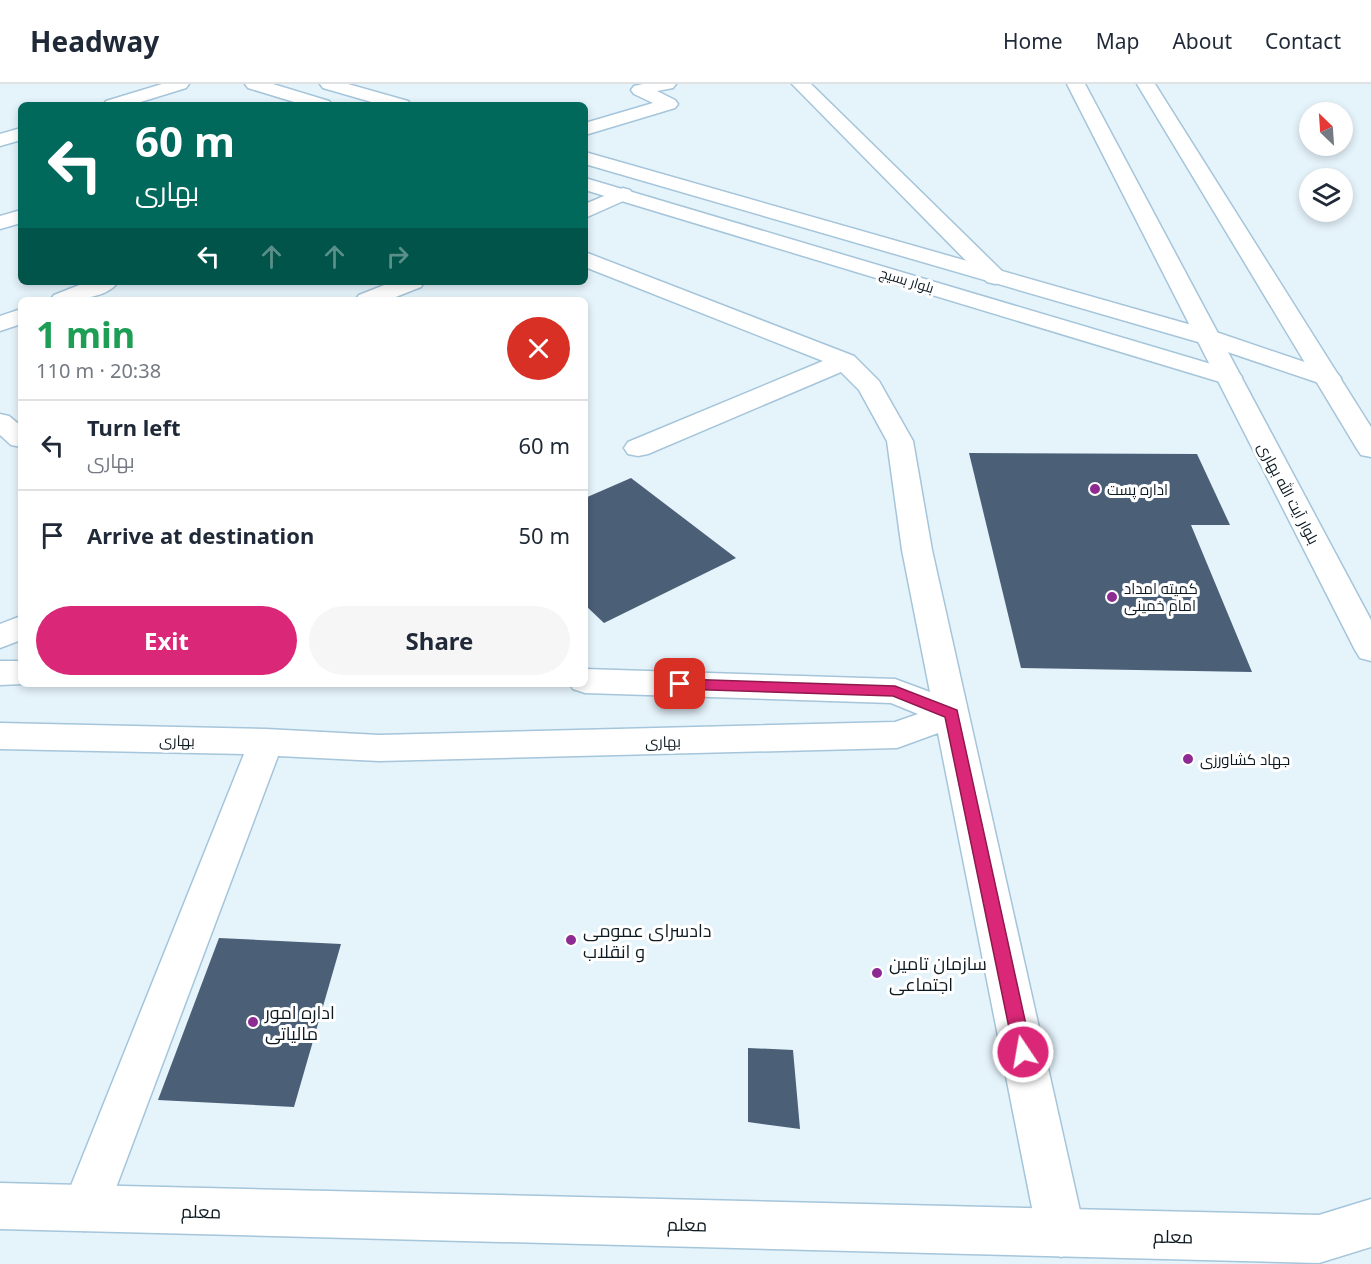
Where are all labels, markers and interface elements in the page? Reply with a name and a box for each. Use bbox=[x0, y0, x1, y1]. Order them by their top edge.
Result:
text: Headway bbox=[30, 22, 159, 60]
text: Home bbox=[1003, 27, 1063, 55]
text: Map bbox=[1096, 27, 1139, 55]
text: About bbox=[1172, 27, 1232, 55]
text: Contact bbox=[1265, 27, 1341, 55]
north arrow bbox=[1299, 102, 1353, 156]
map controls bbox=[1299, 102, 1353, 222]
text: 60 m bbox=[135, 112, 235, 169]
icon: left bbox=[36, 126, 114, 204]
button: layers bbox=[1299, 168, 1353, 222]
text: بهاری bbox=[135, 172, 199, 209]
icon: left bbox=[192, 240, 225, 273]
icon: ahead bbox=[255, 240, 288, 273]
icon: ahead bbox=[318, 240, 351, 273]
icon: right bbox=[381, 240, 414, 273]
street label: بلوار بسیج bbox=[877, 263, 937, 297]
text: 1 min bbox=[36, 310, 135, 359]
button: close bbox=[507, 317, 570, 380]
text: 110 m · 20:38 bbox=[36, 357, 161, 384]
text: Turn left bbox=[87, 412, 181, 442]
icon: left bbox=[36, 429, 69, 462]
text: 60 m bbox=[519, 430, 570, 460]
street label: بلوار آیت الله بهاری bbox=[1253, 438, 1324, 548]
text: بهاری bbox=[87, 447, 135, 474]
place label: اداره پست bbox=[1107, 479, 1168, 500]
marker: اداره پست bbox=[1088, 482, 1102, 496]
icon: arrive bbox=[36, 519, 69, 552]
text: Arrive at destination bbox=[87, 520, 314, 550]
text: 50 m bbox=[519, 520, 570, 550]
place label: کمیته امداد امام خمینی bbox=[1124, 578, 1198, 616]
marker: کمیته امداد امام خمینی bbox=[1105, 590, 1119, 604]
button: Exit bbox=[36, 606, 297, 675]
button: Share bbox=[309, 606, 570, 675]
pin bbox=[654, 658, 705, 709]
icon: arrive bbox=[663, 667, 696, 700]
street label: بهاری bbox=[159, 730, 195, 751]
street label: بهاری bbox=[645, 731, 681, 752]
place label: جهاد کشاورزی bbox=[1200, 749, 1290, 770]
marker: جهاد کشاورزی bbox=[1181, 752, 1195, 766]
place label: دادسرای عمومی و انقلاب bbox=[583, 918, 712, 963]
marker: دادسرای عمومی و انقلاب bbox=[564, 933, 578, 947]
place label: سازمان تامین اجتماعی bbox=[889, 951, 987, 996]
marker: سازمان تامین اجتماعی bbox=[870, 966, 884, 980]
place label: اداره امور مالیاتی bbox=[264, 1000, 335, 1045]
marker: اداره امور مالیاتی bbox=[246, 1015, 260, 1029]
position arrow bbox=[991, 1020, 1055, 1084]
street label: معلم bbox=[181, 1199, 221, 1224]
street label: معلم bbox=[667, 1212, 707, 1237]
street label: معلم bbox=[1153, 1224, 1193, 1249]

